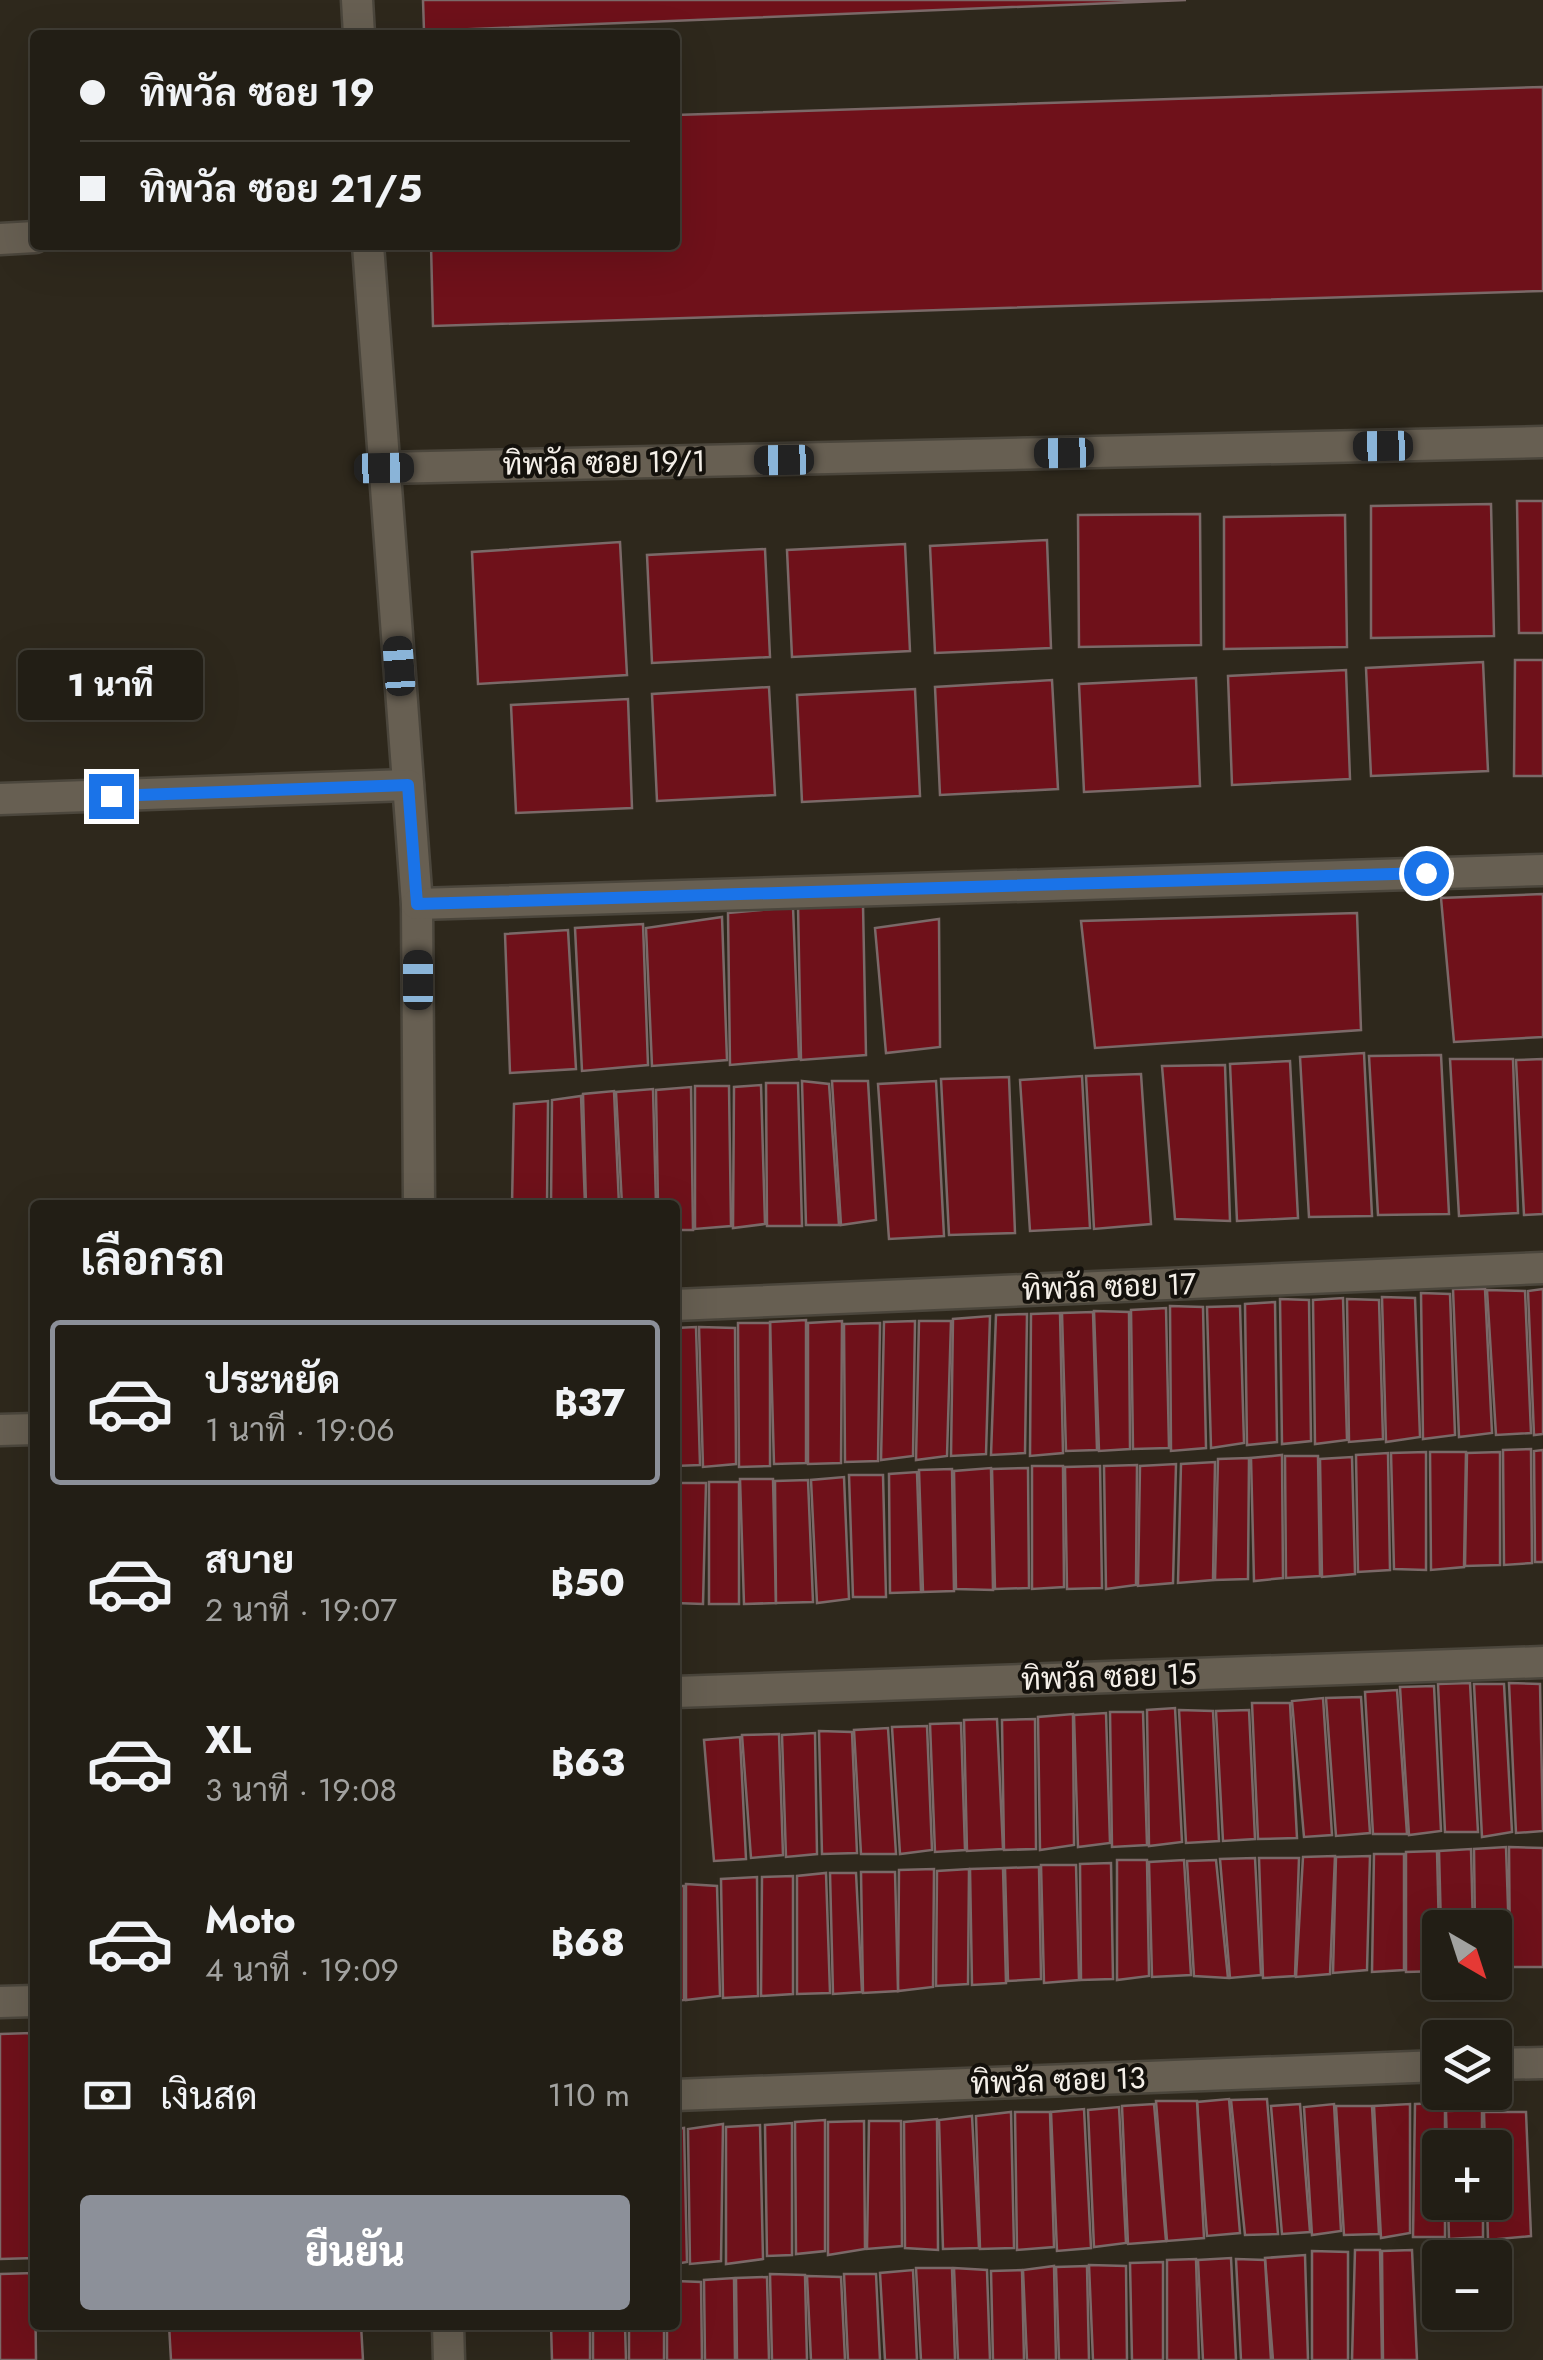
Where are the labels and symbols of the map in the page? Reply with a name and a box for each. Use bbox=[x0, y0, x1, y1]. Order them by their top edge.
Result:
car bbox=[1353, 430, 1413, 462]
car bbox=[1034, 437, 1094, 469]
street label: ทิพวัล ซอย 19/1 bbox=[502, 439, 706, 486]
car bbox=[754, 444, 814, 476]
car bbox=[354, 452, 414, 484]
car bbox=[382, 635, 416, 697]
callout: 1 นาที bbox=[18, 651, 204, 721]
route end bbox=[89, 774, 134, 819]
route start bbox=[1404, 851, 1449, 896]
car bbox=[403, 950, 433, 1010]
street label: ทิพวัล ซอย 17 bbox=[1021, 1262, 1197, 1311]
street label: ทิพวัล ซอย 15 bbox=[1020, 1652, 1198, 1701]
north arrow bbox=[1422, 1910, 1512, 2000]
street label: ทิพวัล ซอย 13 bbox=[970, 2056, 1146, 2105]

